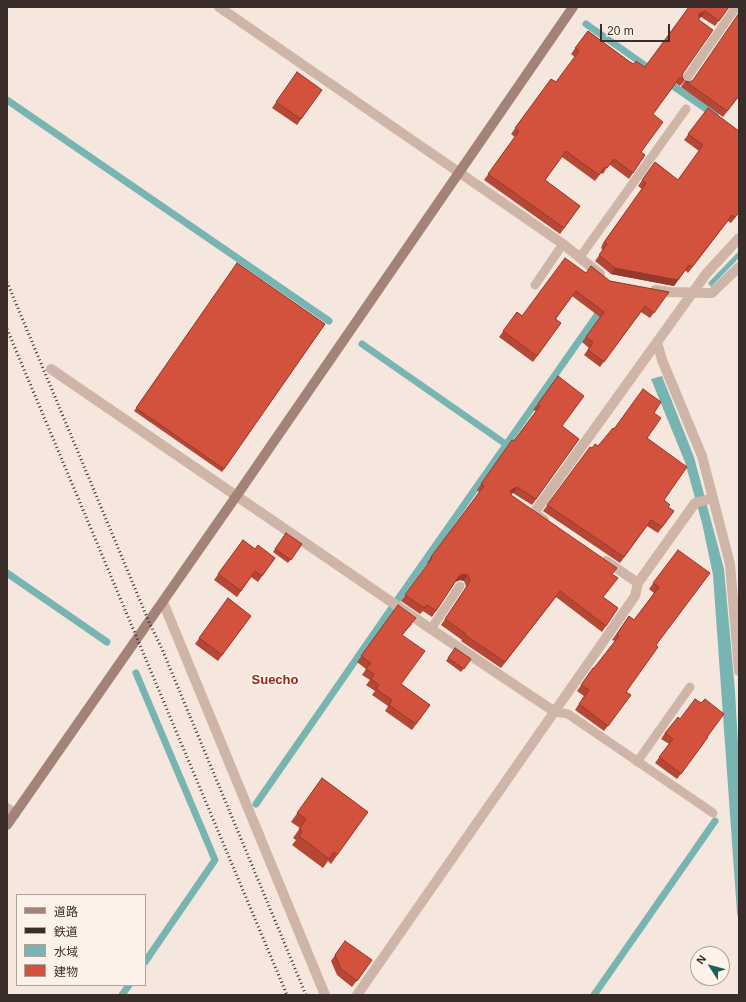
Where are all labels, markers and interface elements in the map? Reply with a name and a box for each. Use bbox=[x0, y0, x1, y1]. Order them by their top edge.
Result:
scale bar bbox=[602, 16, 672, 42]
text: 20 m bbox=[607, 24, 634, 38]
district label: Suecho bbox=[252, 672, 298, 688]
legend bbox=[16, 894, 146, 986]
text: 道路 bbox=[54, 905, 78, 919]
text: 鉄道 bbox=[54, 925, 78, 939]
text: 水域 bbox=[54, 945, 78, 959]
north arrow bbox=[690, 946, 730, 986]
text: N bbox=[694, 953, 708, 966]
text: 建物 bbox=[54, 965, 78, 979]

